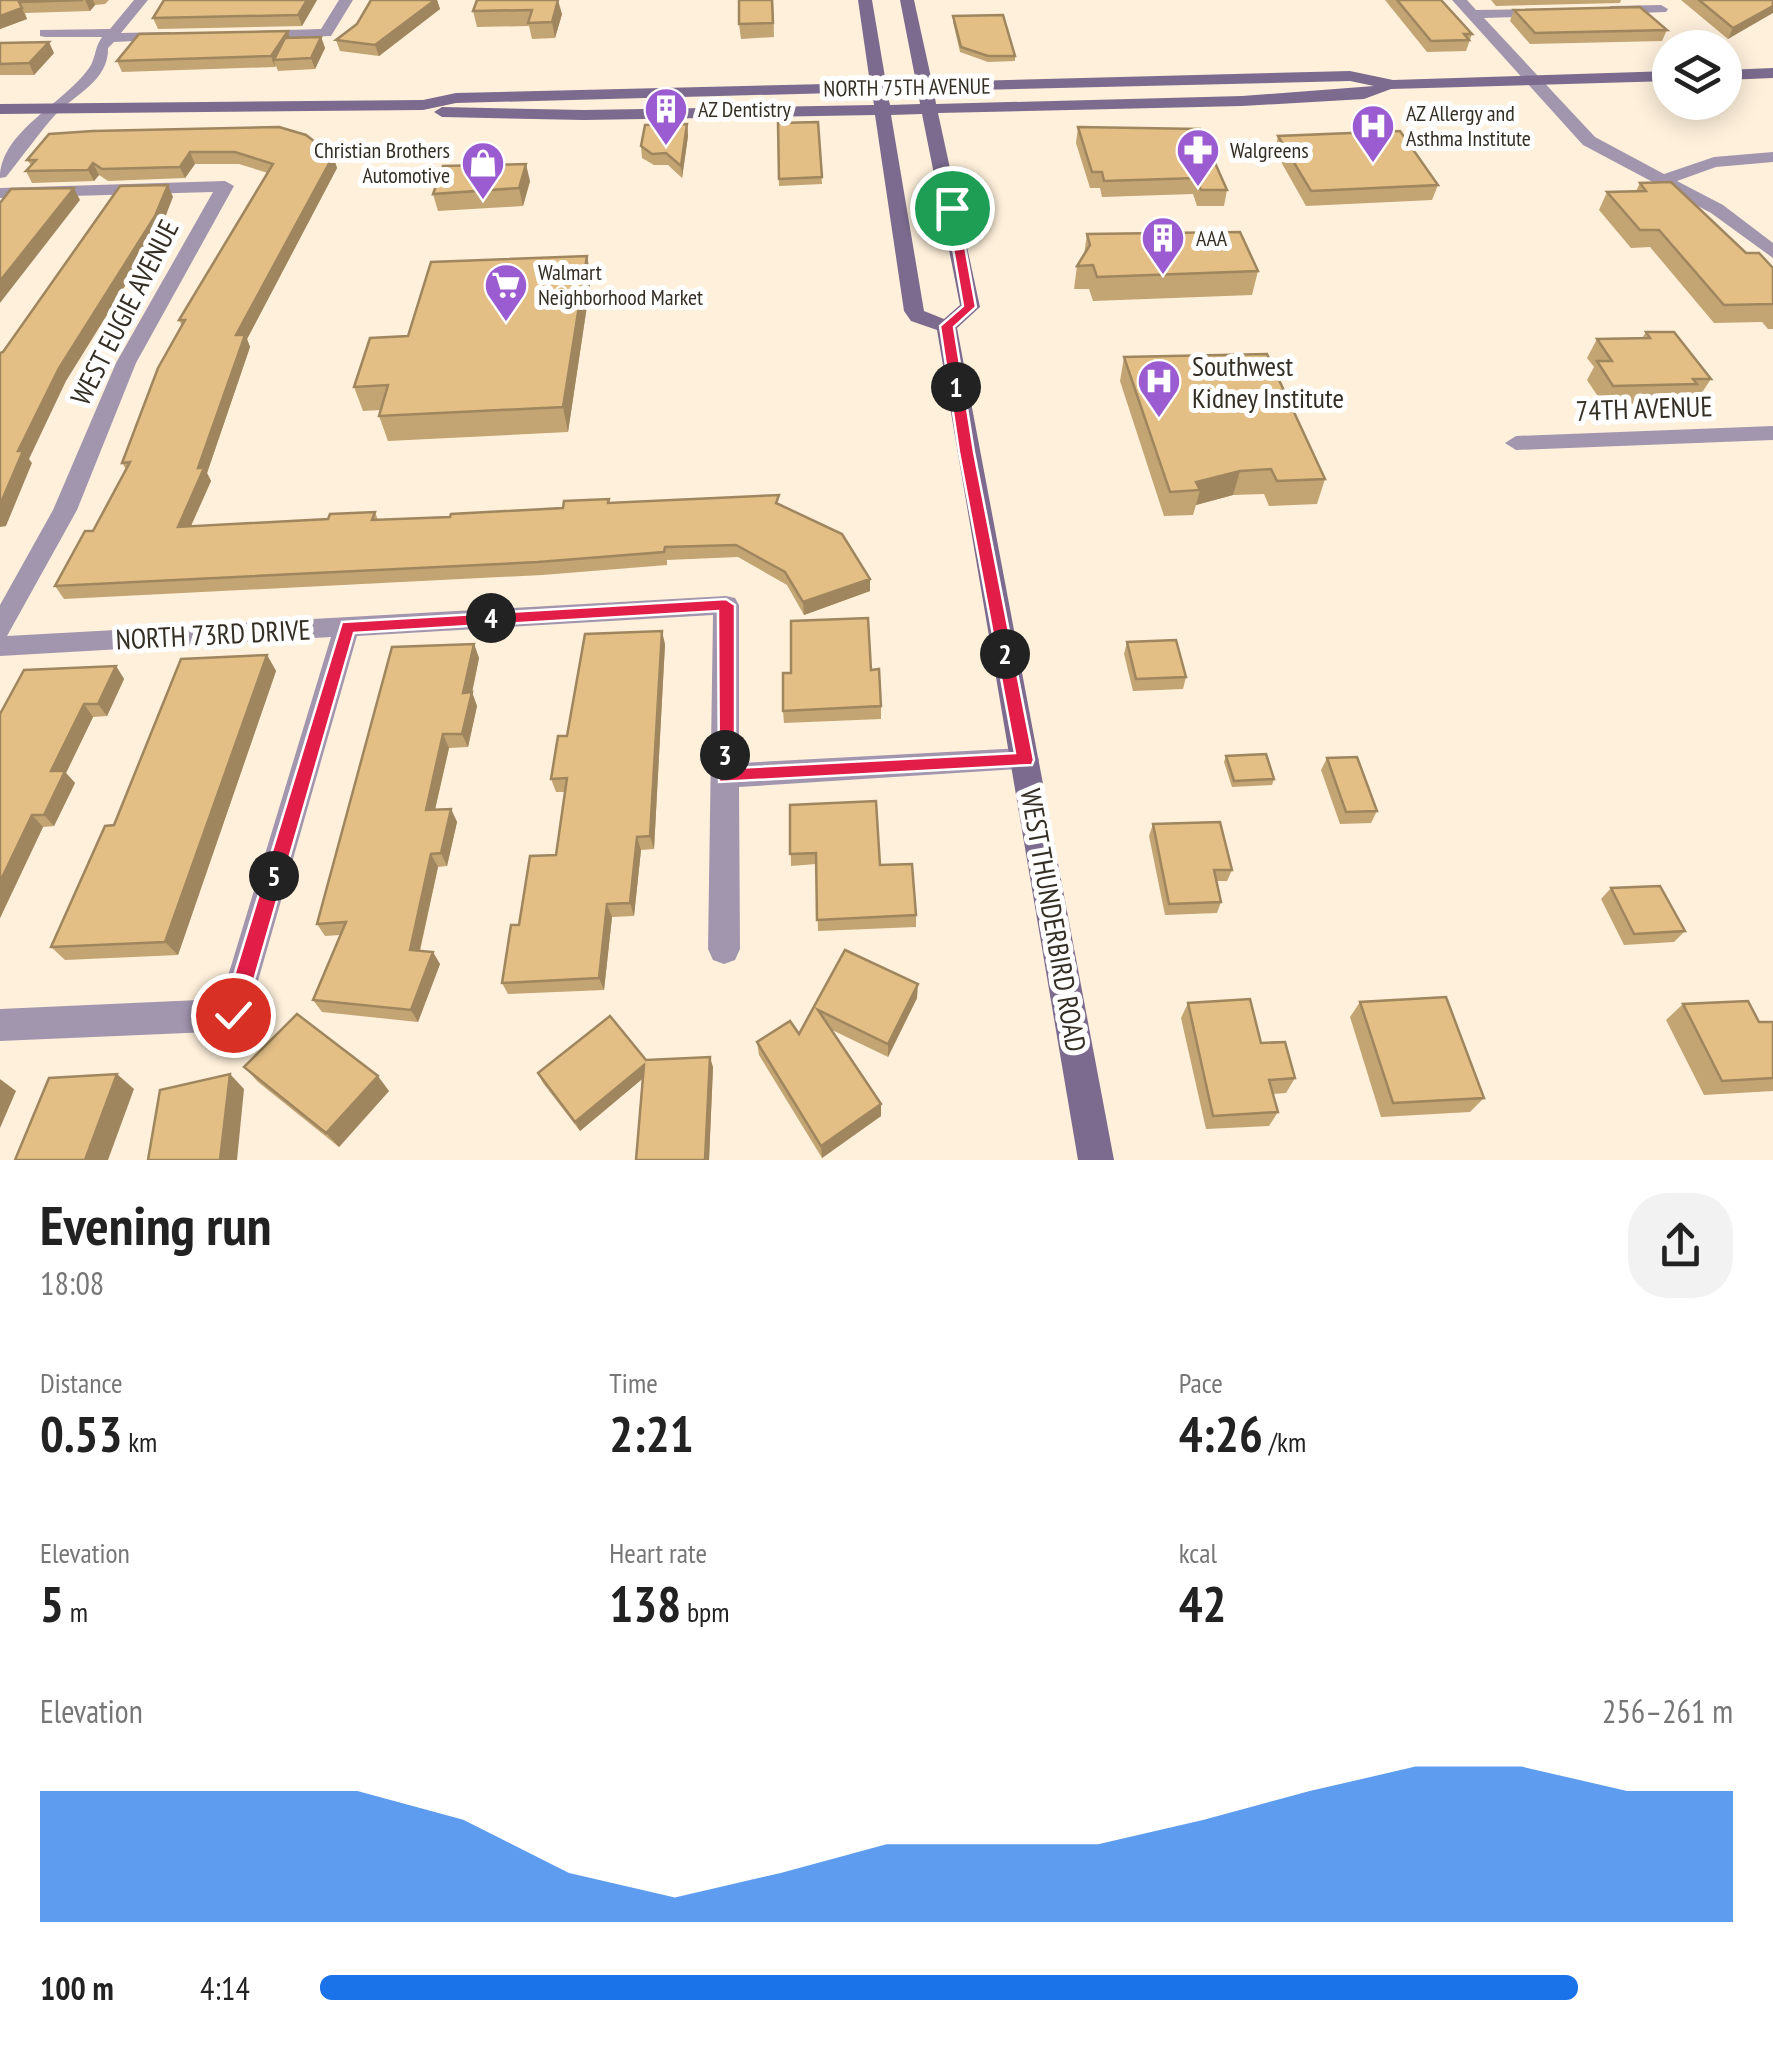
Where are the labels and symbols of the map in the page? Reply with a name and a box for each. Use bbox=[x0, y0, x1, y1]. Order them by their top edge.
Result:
street label: NORTH 75TH AVENUE bbox=[823, 72, 991, 102]
building icon: AZ Dentistry bbox=[643, 86, 689, 147]
place label: AZ Dentistry bbox=[698, 95, 791, 123]
place label: AZ Allergy and Asthma Institute bbox=[1406, 99, 1531, 152]
hospital icon: AZ Allergy and Asthma Institute bbox=[1350, 103, 1396, 164]
pharmacy icon: Walgreens bbox=[1175, 127, 1221, 188]
place label: Christian Brothers Automotive bbox=[314, 136, 450, 189]
place label: Walgreens bbox=[1230, 136, 1309, 164]
shop icon: Christian Brothers Automotive bbox=[460, 140, 506, 201]
pin bbox=[910, 166, 995, 251]
street label: WEST EUGIE AVENUE bbox=[61, 213, 187, 411]
building icon: AAA bbox=[1140, 215, 1186, 276]
place label: AAA bbox=[1196, 224, 1228, 252]
place label: Walmart Neighborhood Market bbox=[538, 258, 703, 311]
supermarket icon: Walmart Neighborhood Market bbox=[483, 262, 529, 323]
place label: Southwest Kidney Institute bbox=[1192, 347, 1344, 416]
hospital icon: Southwest Kidney Institute bbox=[1136, 358, 1182, 419]
pin: 1 bbox=[931, 362, 981, 412]
street label: 74TH AVENUE bbox=[1575, 387, 1713, 429]
pin: 4 bbox=[466, 593, 516, 643]
street label: NORTH 73RD DRIVE bbox=[115, 610, 311, 658]
pin: 2 bbox=[980, 629, 1030, 679]
pin: 3 bbox=[700, 730, 750, 780]
street label: WEST THUNDERBIRD ROAD bbox=[1013, 786, 1095, 1054]
pin: 5 bbox=[249, 851, 299, 901]
pin bbox=[191, 973, 276, 1058]

